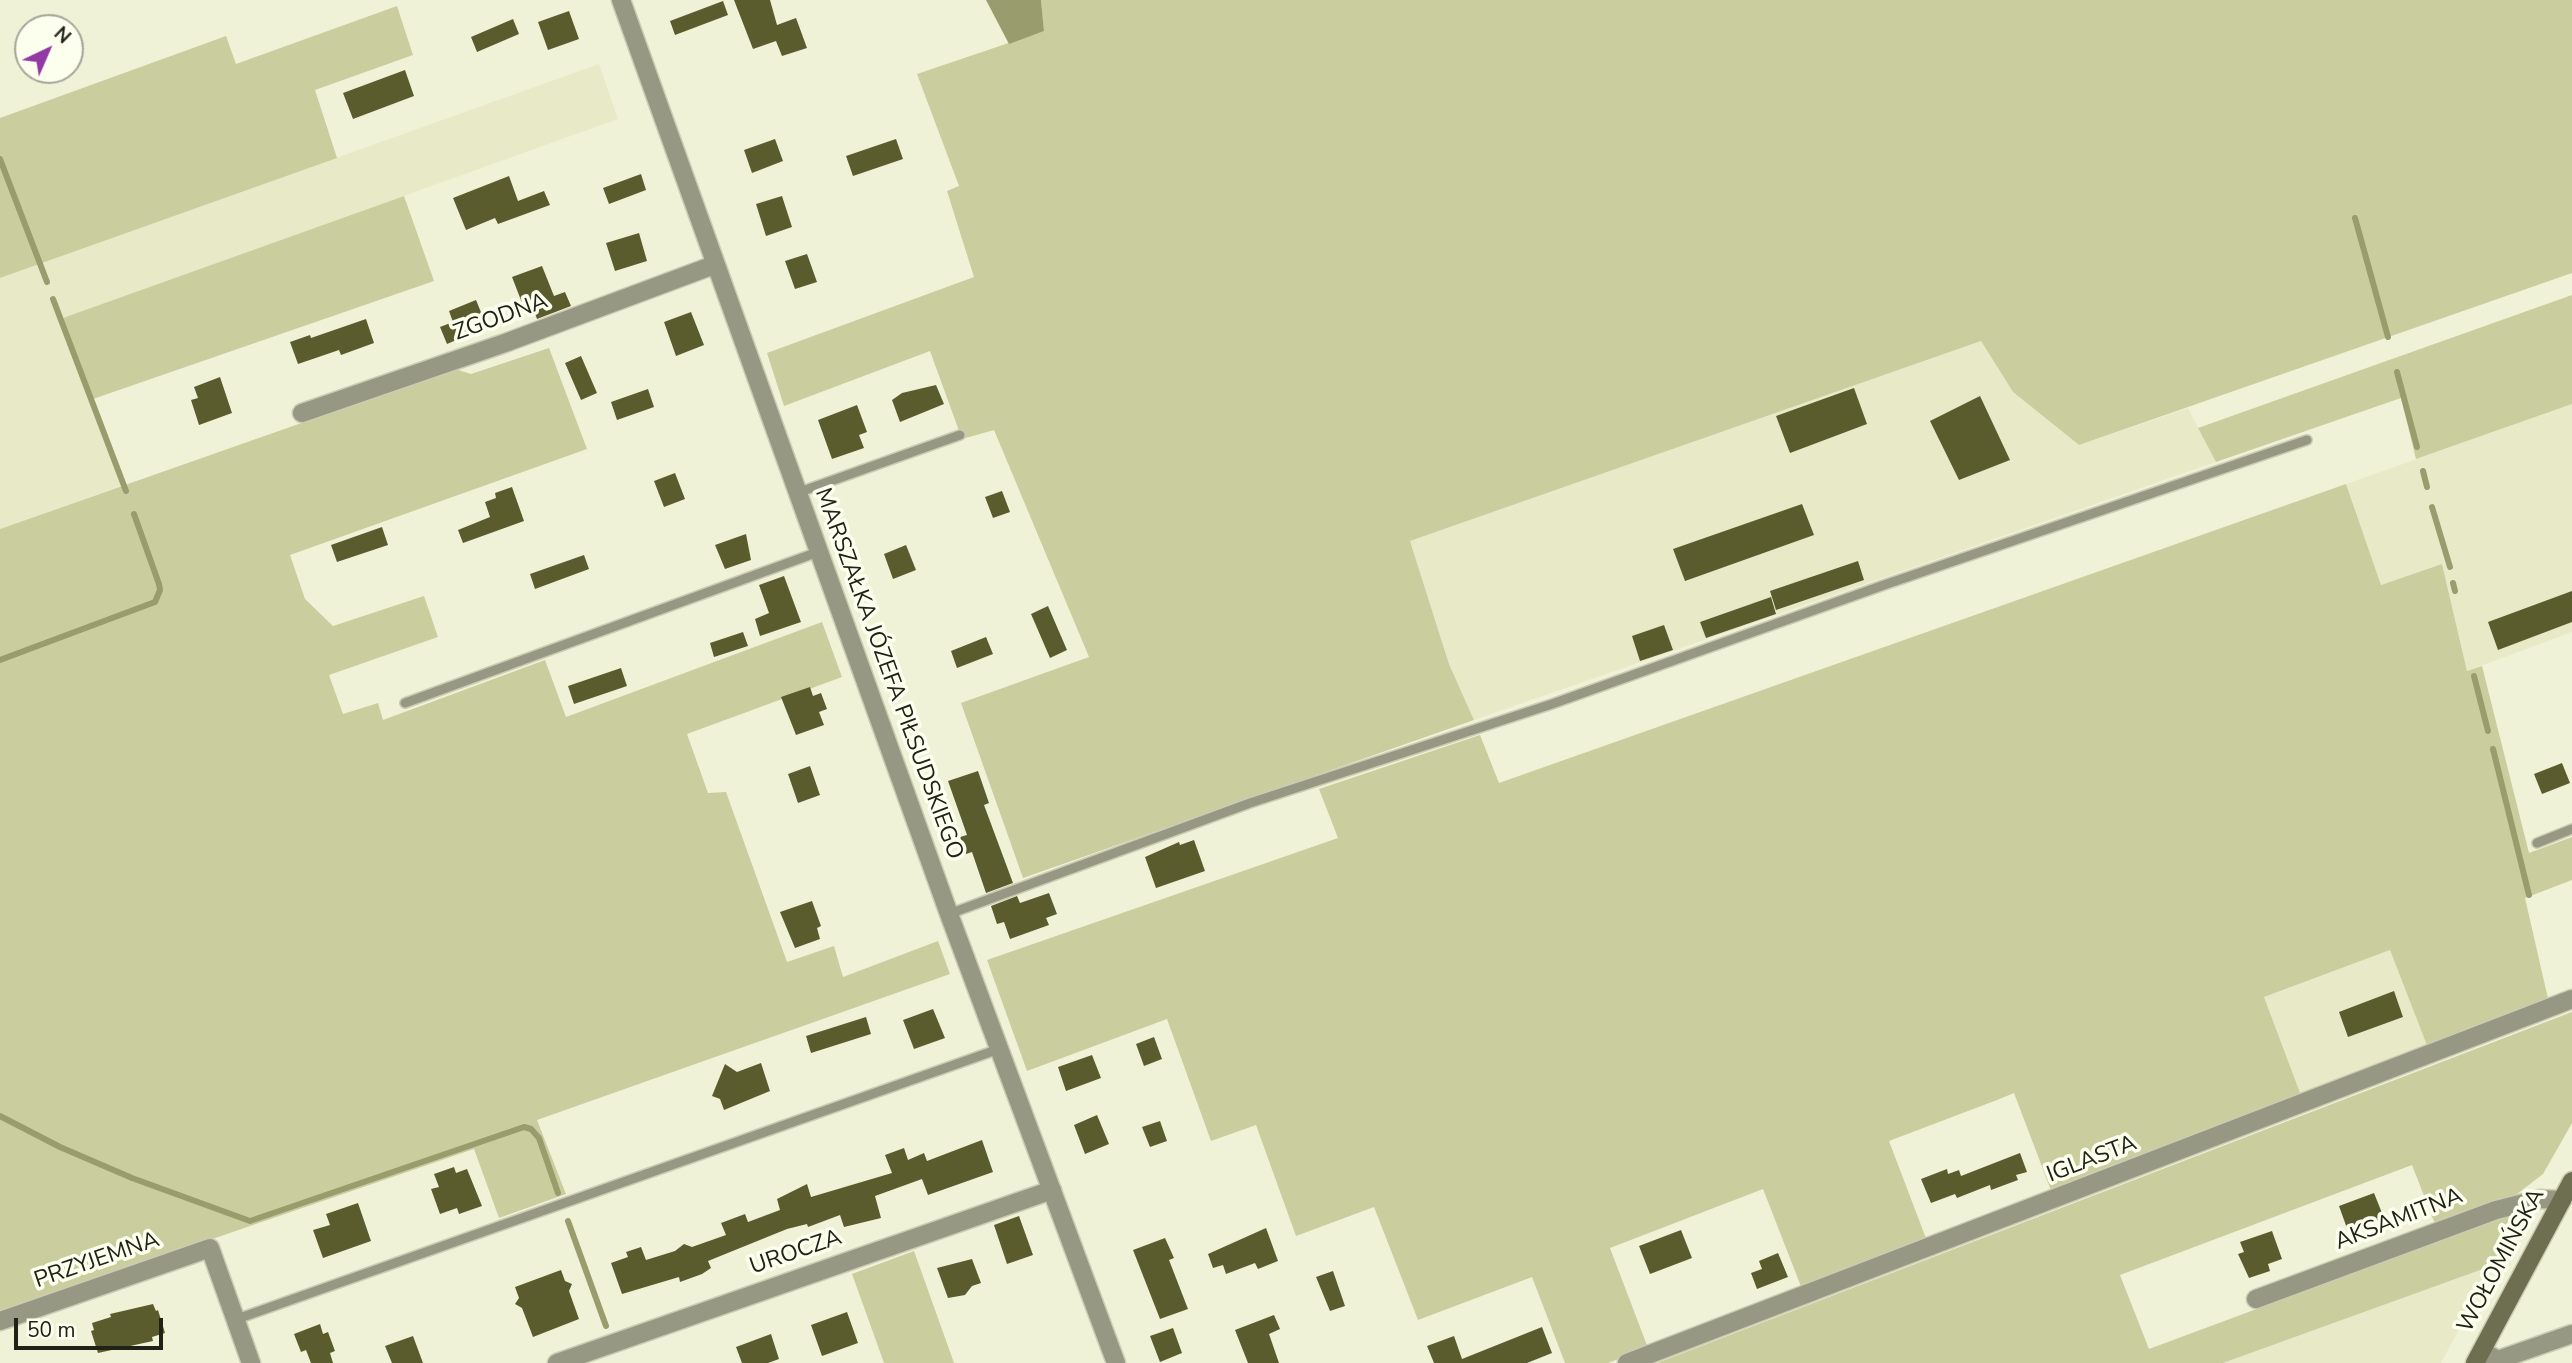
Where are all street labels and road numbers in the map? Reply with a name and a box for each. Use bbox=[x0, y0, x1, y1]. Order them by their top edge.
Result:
street label: ZGODNA bbox=[450, 288, 552, 348]
street label: MARSZAŁKA JÓZEFA PIŁSUDSKIEGO bbox=[808, 485, 968, 863]
street label: IGLASTA bbox=[2043, 1130, 2141, 1190]
street label: AKSAMITNA bbox=[2331, 1183, 2467, 1257]
street label: WOŁOMIŃSKA bbox=[2452, 1184, 2552, 1338]
street label: UROCZA bbox=[747, 1224, 845, 1282]
street label: PRZYJEMNA bbox=[31, 1227, 163, 1295]

